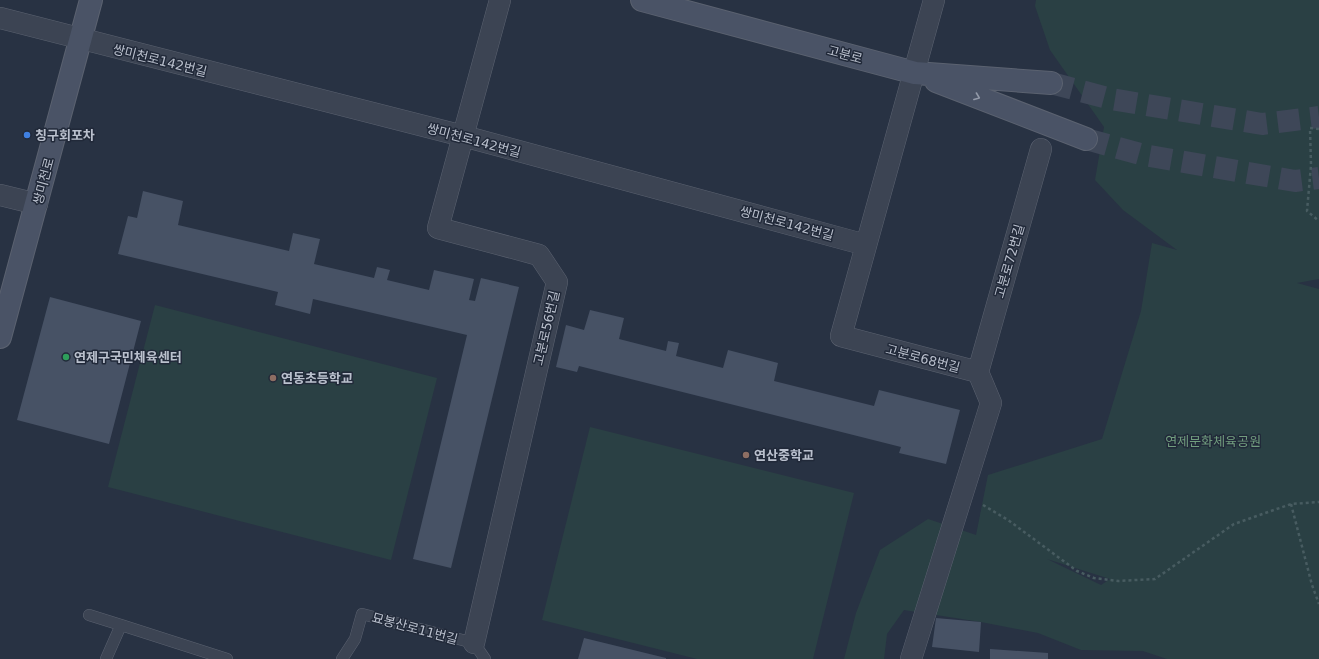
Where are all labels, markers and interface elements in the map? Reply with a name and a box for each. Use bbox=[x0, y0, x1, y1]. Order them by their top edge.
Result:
street label: 쌍미천로142번길 bbox=[111, 42, 209, 79]
street label: 고분로 bbox=[826, 43, 864, 66]
one-way arrow bbox=[974, 92, 981, 100]
street label: 쌍미천로142번길 bbox=[425, 121, 522, 160]
place label: 칭구회포차 bbox=[35, 128, 95, 143]
marker: 칭구회포차 bbox=[22, 130, 32, 140]
street label: 쌍미천로 bbox=[30, 156, 57, 206]
street label: 쌍미천로142번길 bbox=[738, 204, 835, 243]
street label: 고분로72번길 bbox=[992, 222, 1027, 300]
street label: 고분로56번길 bbox=[531, 289, 562, 367]
street label: 고분로68번길 bbox=[884, 341, 962, 376]
place label: 연제구국민체육센터 bbox=[74, 350, 182, 365]
marker: 연제구국민체육센터 bbox=[61, 352, 71, 362]
place label: 연동초등학교 bbox=[281, 371, 353, 386]
marker: 연동초등학교 bbox=[268, 373, 278, 383]
park label: 연제문화체육공원 bbox=[1165, 434, 1261, 449]
place label: 연산중학교 bbox=[754, 448, 814, 463]
marker: 연산중학교 bbox=[741, 450, 751, 460]
street label: 묘봉산로11번길 bbox=[370, 610, 459, 647]

